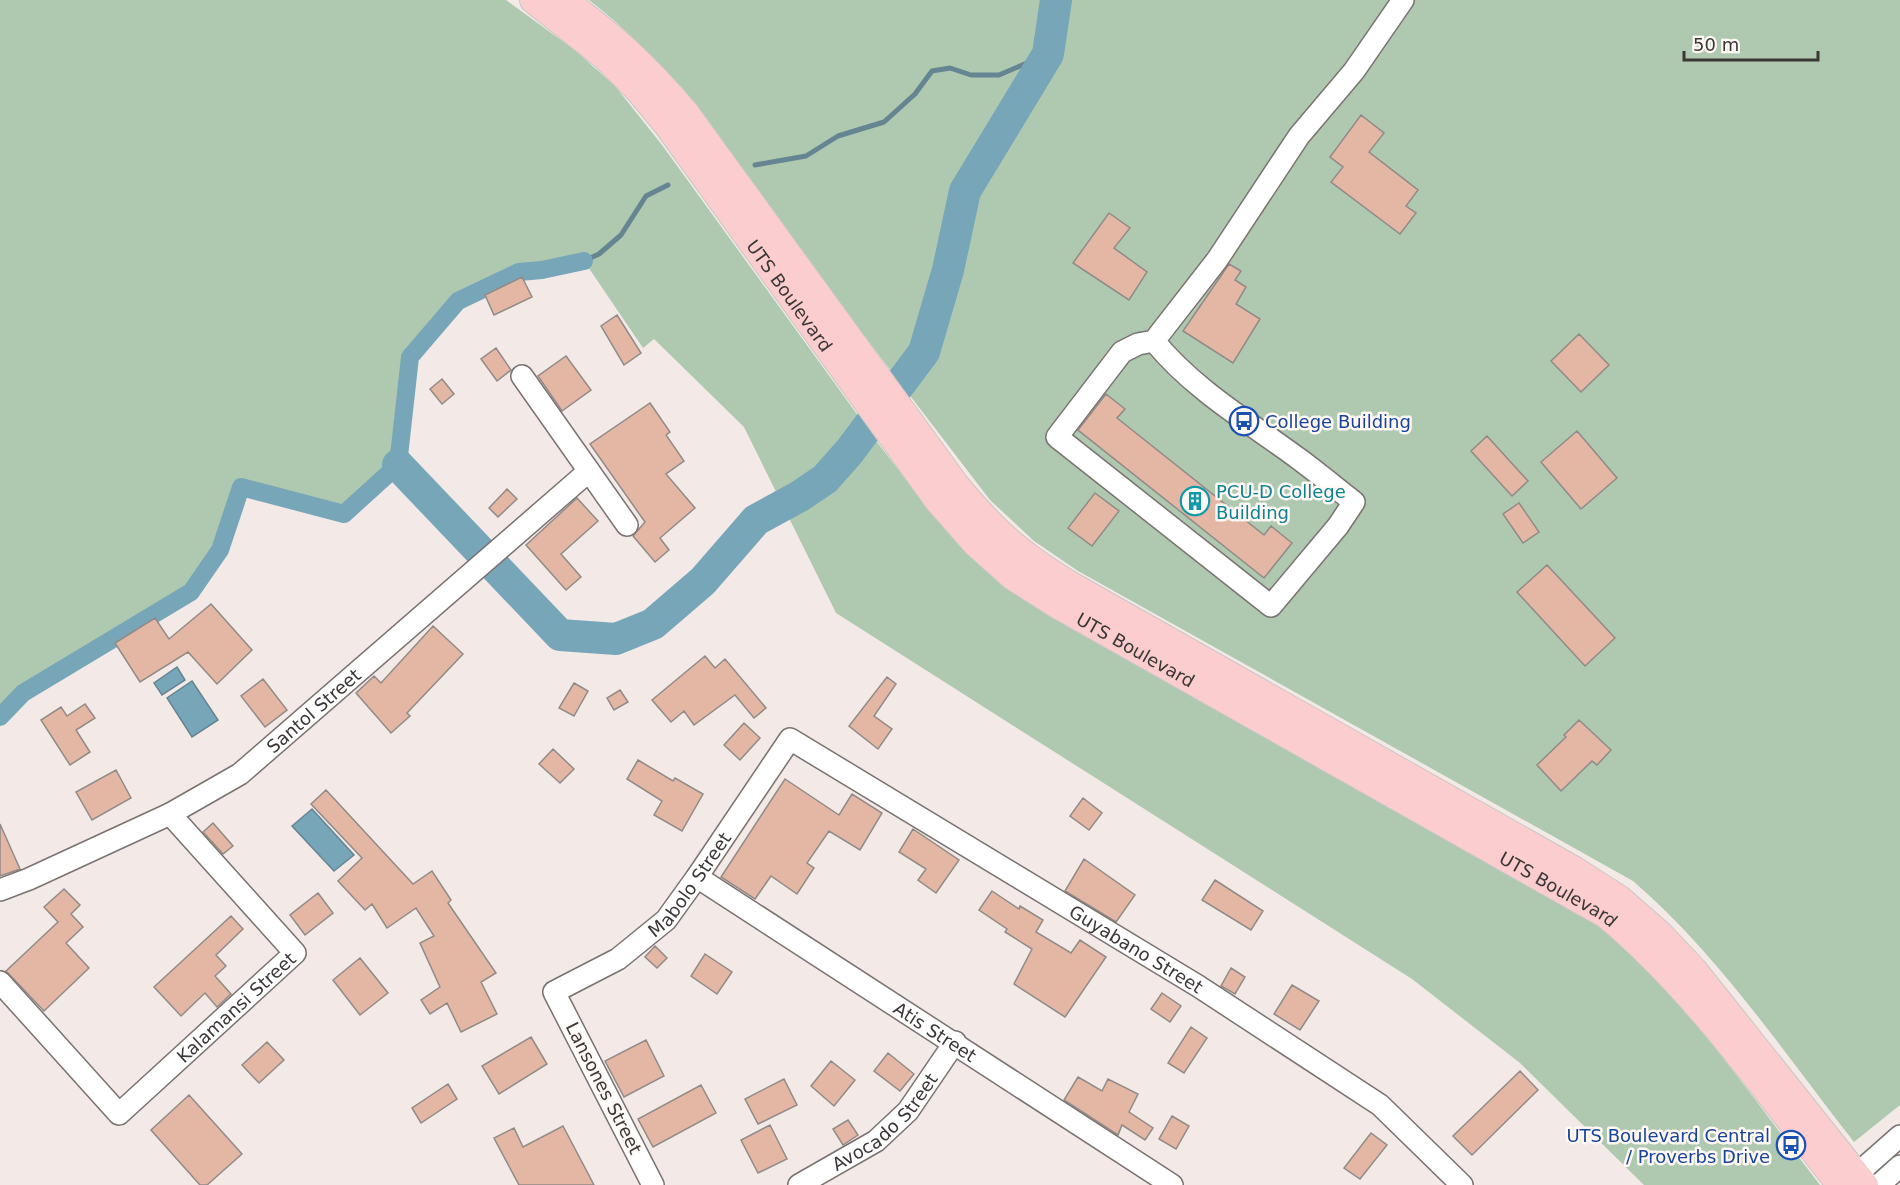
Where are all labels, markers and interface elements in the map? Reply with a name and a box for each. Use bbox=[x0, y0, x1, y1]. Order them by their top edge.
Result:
scale bar bbox=[1684, 24, 1818, 62]
text: 50 m bbox=[1693, 34, 1739, 55]
street label: UTS Boulevard bbox=[743, 236, 837, 355]
bus stop icon: College Building bbox=[1228, 405, 1260, 437]
place label: College Building bbox=[1265, 411, 1411, 432]
place label: PCU-D College Building bbox=[1216, 481, 1346, 523]
building icon: PCU-D College Building bbox=[1179, 485, 1211, 517]
street label: UTS Boulevard bbox=[1073, 608, 1199, 691]
street label: Santol Street bbox=[262, 664, 365, 757]
street label: Mabolo Street bbox=[643, 828, 735, 941]
street label: UTS Boulevard bbox=[1496, 847, 1622, 931]
street label: Guyabano Street bbox=[1066, 900, 1207, 997]
street label: Kalamansi Street bbox=[172, 948, 299, 1067]
street label: Atis Street bbox=[890, 997, 980, 1066]
street label: Lansones Street bbox=[562, 1019, 646, 1157]
street label: Avocado Street bbox=[828, 1069, 941, 1174]
place label: UTS Boulevard Central / Proverbs Drive bbox=[1566, 1125, 1770, 1167]
bus stop icon: UTS Boulevard Central / Proverbs Drive bbox=[1775, 1129, 1807, 1161]

